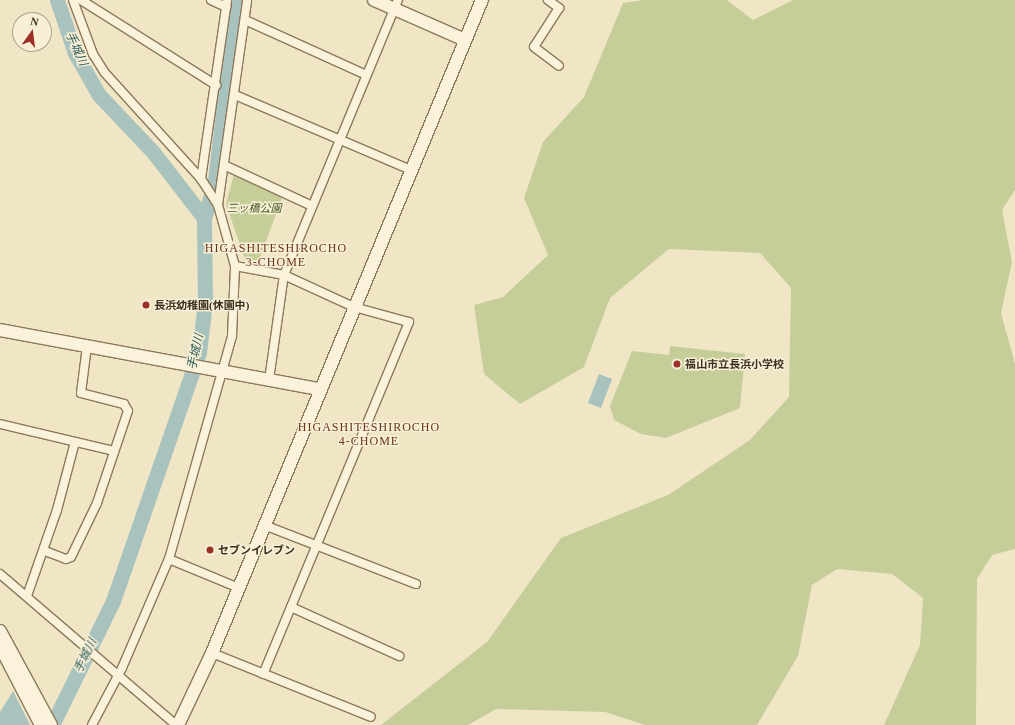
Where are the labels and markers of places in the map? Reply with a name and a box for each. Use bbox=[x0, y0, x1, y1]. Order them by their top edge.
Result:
place label: 長浜幼稚園(休園中) bbox=[154, 298, 249, 312]
marker: 長浜幼稚園(休園中) bbox=[141, 300, 151, 310]
place label: 福山市立長浜小学校 bbox=[685, 357, 784, 371]
marker: 福山市立長浜小学校 bbox=[672, 359, 682, 369]
place label: セブンイレブン bbox=[218, 543, 295, 557]
marker: セブンイレブン bbox=[205, 545, 215, 555]

